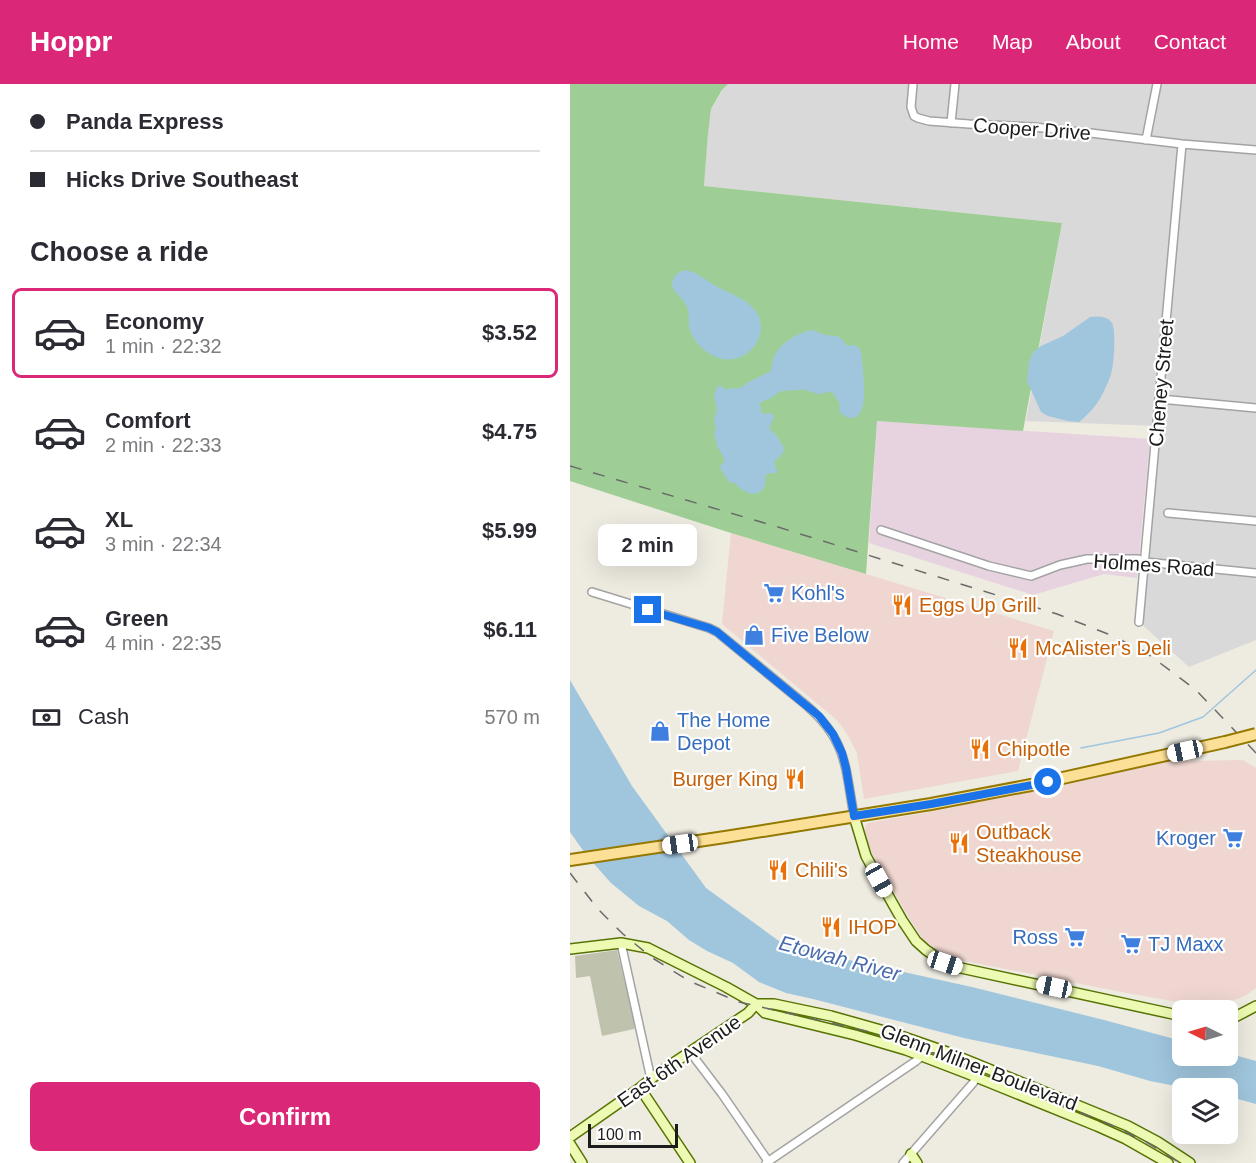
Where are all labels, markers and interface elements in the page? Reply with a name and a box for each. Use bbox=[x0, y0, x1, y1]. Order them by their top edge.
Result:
text: Hoppr bbox=[30, 26, 112, 57]
text: Home bbox=[903, 30, 959, 53]
text: Map bbox=[992, 30, 1033, 53]
text: About bbox=[1066, 30, 1121, 53]
text: Contact bbox=[1154, 30, 1226, 53]
text: Panda Express bbox=[66, 109, 224, 134]
street label: Cooper Drive bbox=[972, 114, 1092, 144]
text: Hicks Drive Southeast bbox=[66, 167, 298, 192]
text: Choose a ride bbox=[30, 237, 209, 267]
icon: car bbox=[33, 306, 87, 360]
text: Economy bbox=[105, 309, 204, 334]
street label: Cheney Street bbox=[1144, 318, 1178, 448]
text: $3.52 bbox=[482, 320, 537, 345]
text: 1 min · 22:32 bbox=[105, 335, 222, 357]
icon: car bbox=[33, 405, 87, 459]
text: Comfort bbox=[105, 408, 191, 433]
text: $4.75 bbox=[482, 419, 537, 444]
text: 2 min · 22:33 bbox=[105, 434, 222, 456]
icon: car bbox=[33, 504, 87, 558]
text: XL bbox=[105, 507, 133, 532]
text: $5.99 bbox=[482, 518, 537, 543]
callout: 2 min bbox=[598, 523, 698, 565]
text: 3 min · 22:34 bbox=[105, 533, 222, 555]
text: 2 min bbox=[621, 534, 674, 556]
street label: Holmes Road bbox=[1093, 550, 1215, 580]
supermarket icon: Kohl's bbox=[762, 581, 786, 605]
place label: Kohl's bbox=[791, 582, 845, 604]
restaurant icon: Eggs Up Grill bbox=[890, 593, 914, 617]
place label: Eggs Up Grill bbox=[919, 594, 1037, 616]
route end bbox=[634, 596, 661, 623]
icon: car bbox=[33, 603, 87, 657]
text: Green bbox=[105, 606, 169, 631]
text: $6.11 bbox=[483, 617, 537, 642]
shop icon: Five Below bbox=[742, 623, 766, 647]
place label: Five Below bbox=[771, 624, 869, 646]
text: 4 min · 22:35 bbox=[105, 632, 222, 654]
restaurant icon: McAlister's Deli bbox=[1006, 636, 1030, 660]
place label: McAlister's Deli bbox=[1035, 637, 1171, 659]
icon: cash bbox=[30, 701, 63, 734]
text: Cash bbox=[78, 704, 129, 729]
text: 570 m bbox=[484, 706, 540, 728]
place label: The Home Depot bbox=[677, 709, 770, 754]
shop icon: The Home Depot bbox=[648, 719, 672, 743]
restaurant icon: Chipotle bbox=[968, 737, 992, 761]
place label: Chipotle bbox=[997, 738, 1070, 760]
car bbox=[1166, 738, 1204, 764]
restaurant icon: Burger King bbox=[783, 767, 807, 791]
place label: Burger King bbox=[672, 768, 778, 790]
route start bbox=[1034, 768, 1061, 795]
place label: Outback Steakhouse bbox=[976, 821, 1082, 866]
supermarket icon: Kroger bbox=[1221, 826, 1245, 850]
place label: Kroger bbox=[1156, 827, 1216, 849]
restaurant icon: Outback Steakhouse bbox=[947, 831, 971, 855]
car bbox=[661, 833, 699, 855]
restaurant icon: Chili's bbox=[766, 858, 790, 882]
place label: Chili's bbox=[795, 859, 848, 881]
car bbox=[862, 860, 896, 900]
restaurant icon: IHOP bbox=[819, 915, 843, 939]
place label: IHOP bbox=[848, 916, 897, 938]
supermarket icon: Ross bbox=[1063, 925, 1087, 949]
place label: Ross bbox=[1012, 926, 1058, 948]
water label: Etowah River bbox=[777, 931, 904, 986]
supermarket icon: TJ Maxx bbox=[1119, 932, 1143, 956]
place label: TJ Maxx bbox=[1148, 933, 1224, 955]
car bbox=[925, 949, 965, 977]
car bbox=[1035, 974, 1073, 1000]
north arrow bbox=[1172, 1000, 1238, 1066]
map controls bbox=[1172, 1000, 1238, 1144]
street label: East 6th Avenue bbox=[613, 1010, 745, 1112]
street label: Glenn Milner Boulevard bbox=[877, 1019, 1081, 1115]
button: layers bbox=[1172, 1078, 1238, 1144]
button: Confirm bbox=[30, 1082, 540, 1151]
scale bar bbox=[588, 1121, 678, 1148]
text: 100 m bbox=[597, 1126, 641, 1143]

